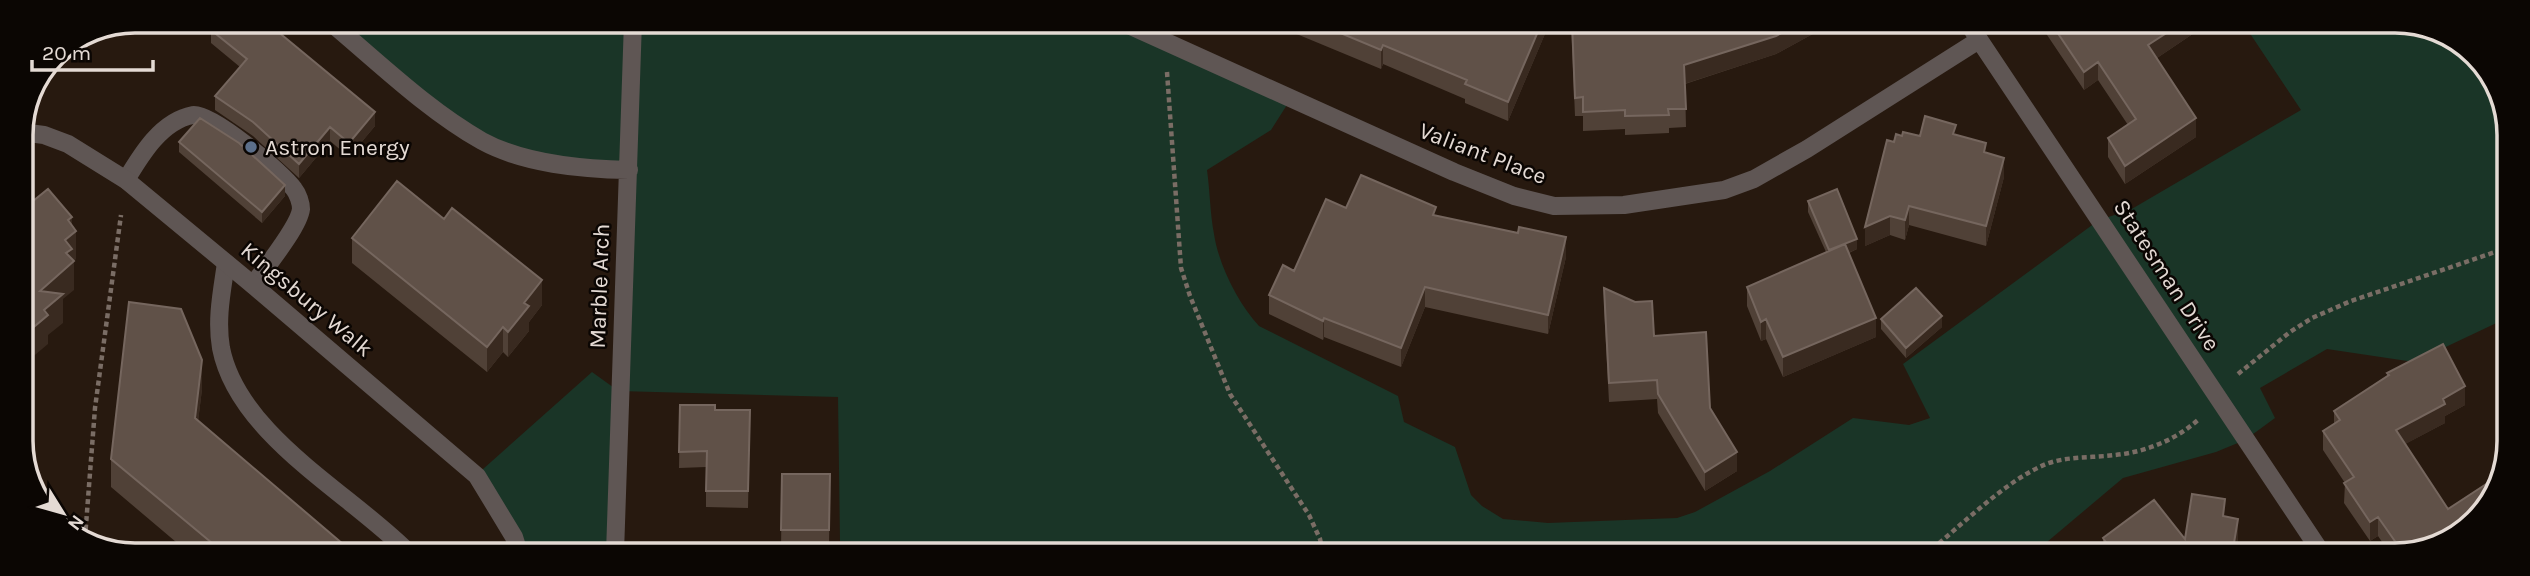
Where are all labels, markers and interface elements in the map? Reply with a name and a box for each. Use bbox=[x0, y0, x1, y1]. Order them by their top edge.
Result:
scale bar bbox=[32, 28, 152, 72]
text: 20 m bbox=[42, 41, 91, 65]
street label: Valiant Place bbox=[1415, 117, 1550, 190]
place label: Astron Energy bbox=[265, 134, 410, 161]
marker: Astron Energy bbox=[243, 139, 259, 155]
street label: Statesman Drive bbox=[2108, 195, 2226, 356]
street label: Marble Arch bbox=[584, 223, 615, 349]
street label: Kingsbury Walk bbox=[235, 236, 378, 362]
north arrow bbox=[28, 478, 98, 548]
text: N bbox=[63, 511, 89, 535]

